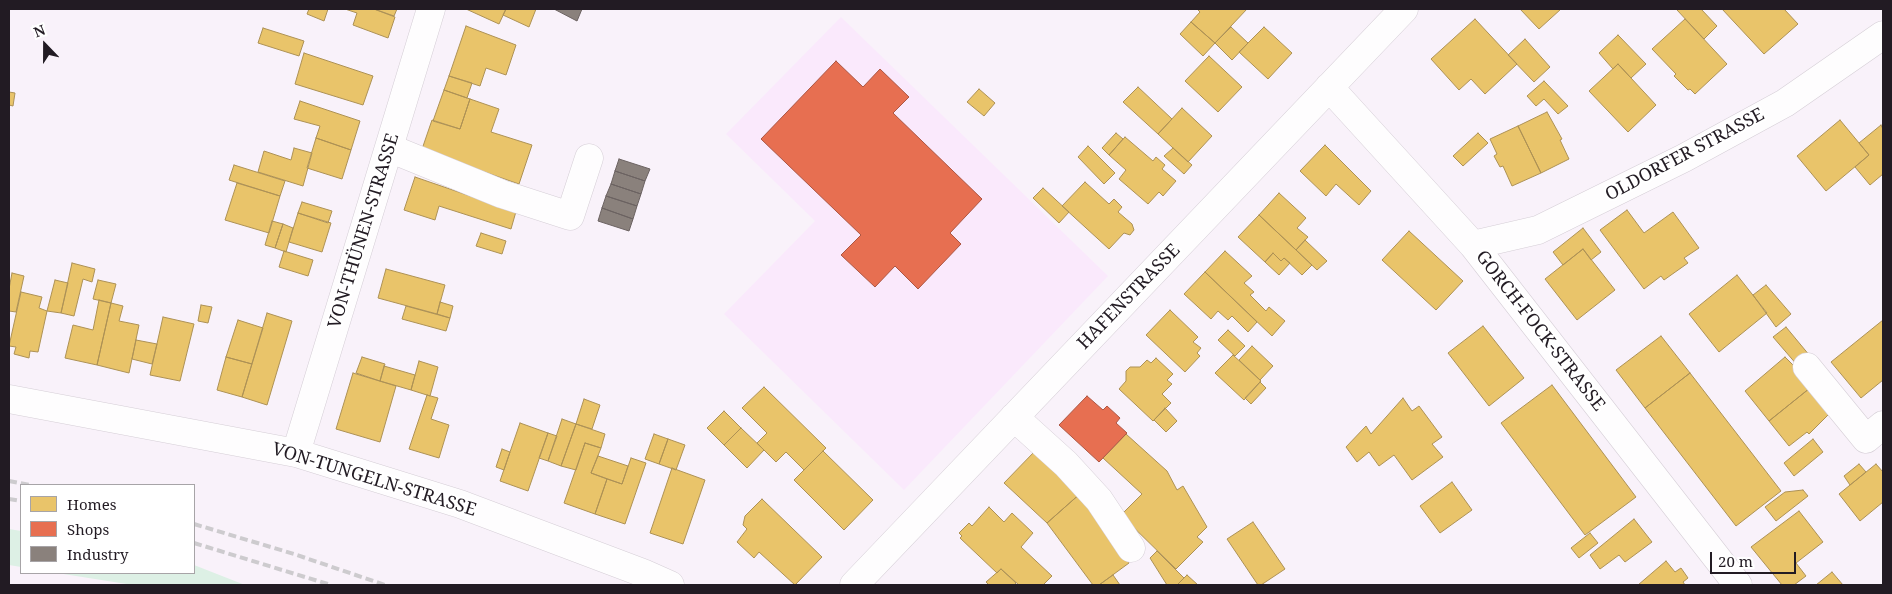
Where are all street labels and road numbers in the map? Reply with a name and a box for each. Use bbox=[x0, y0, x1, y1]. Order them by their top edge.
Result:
street label: OLDORFER STRASSE bbox=[1602, 104, 1768, 206]
street label: VON-THÜNEN-STRASSE bbox=[324, 131, 404, 331]
street label: HAFENSTRASSE bbox=[1073, 240, 1185, 354]
street label: GORCH-FOCK-STRASSE bbox=[1471, 247, 1609, 415]
street label: VON-TUNGELN-STRASSE bbox=[269, 439, 479, 521]

